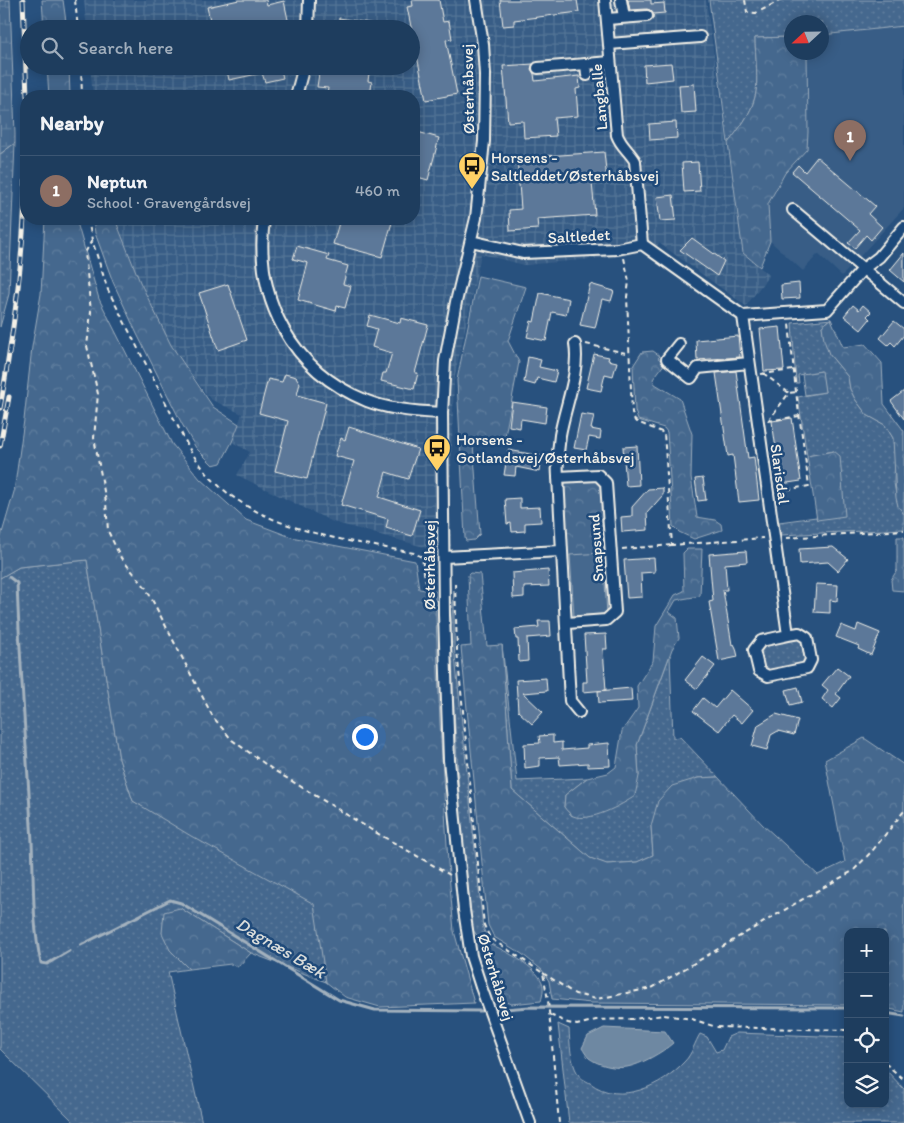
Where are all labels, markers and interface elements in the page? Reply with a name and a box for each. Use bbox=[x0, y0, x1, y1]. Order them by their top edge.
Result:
north arrow bbox=[784, 15, 829, 60]
search box bbox=[20, 20, 420, 75]
icon: search bbox=[38, 34, 66, 62]
text: Search here bbox=[78, 36, 173, 59]
street label: Østerhåbsvej bbox=[458, 44, 478, 134]
street label: Langballe bbox=[587, 63, 611, 131]
text: Nearby bbox=[40, 110, 104, 135]
pin: 1 bbox=[834, 120, 866, 161]
place label: Horsens - Saltleddet/Østerhåbsvej bbox=[491, 148, 659, 185]
bus stop icon: Horsens - Saltleddet/Østerhåbsvej bbox=[457, 151, 487, 190]
text: Neptun bbox=[87, 170, 147, 193]
text: 1 bbox=[52, 181, 60, 200]
text: 460 m bbox=[355, 181, 400, 200]
text: School · Gravengårdsvej bbox=[87, 193, 251, 212]
street label: Saltledet bbox=[547, 225, 611, 247]
place label: Horsens - Gotlandsvej/Østerhåbsvej bbox=[456, 430, 635, 467]
bus stop icon: Horsens - Gotlandsvej/Østerhåbsvej bbox=[422, 433, 452, 472]
street label: Slarisdal bbox=[766, 443, 794, 506]
street label: Snapsund bbox=[584, 513, 608, 582]
street label: Østerhåbsvej bbox=[420, 520, 439, 610]
your location bbox=[352, 724, 378, 750]
water label: Dagnæs Bæk bbox=[232, 913, 331, 984]
map controls bbox=[844, 928, 889, 1108]
button: + bbox=[844, 928, 889, 973]
street label: Østerhåbsvej bbox=[474, 931, 518, 1023]
button: − bbox=[844, 973, 889, 1018]
button: locate bbox=[844, 1018, 889, 1063]
button: layers bbox=[844, 1063, 889, 1108]

